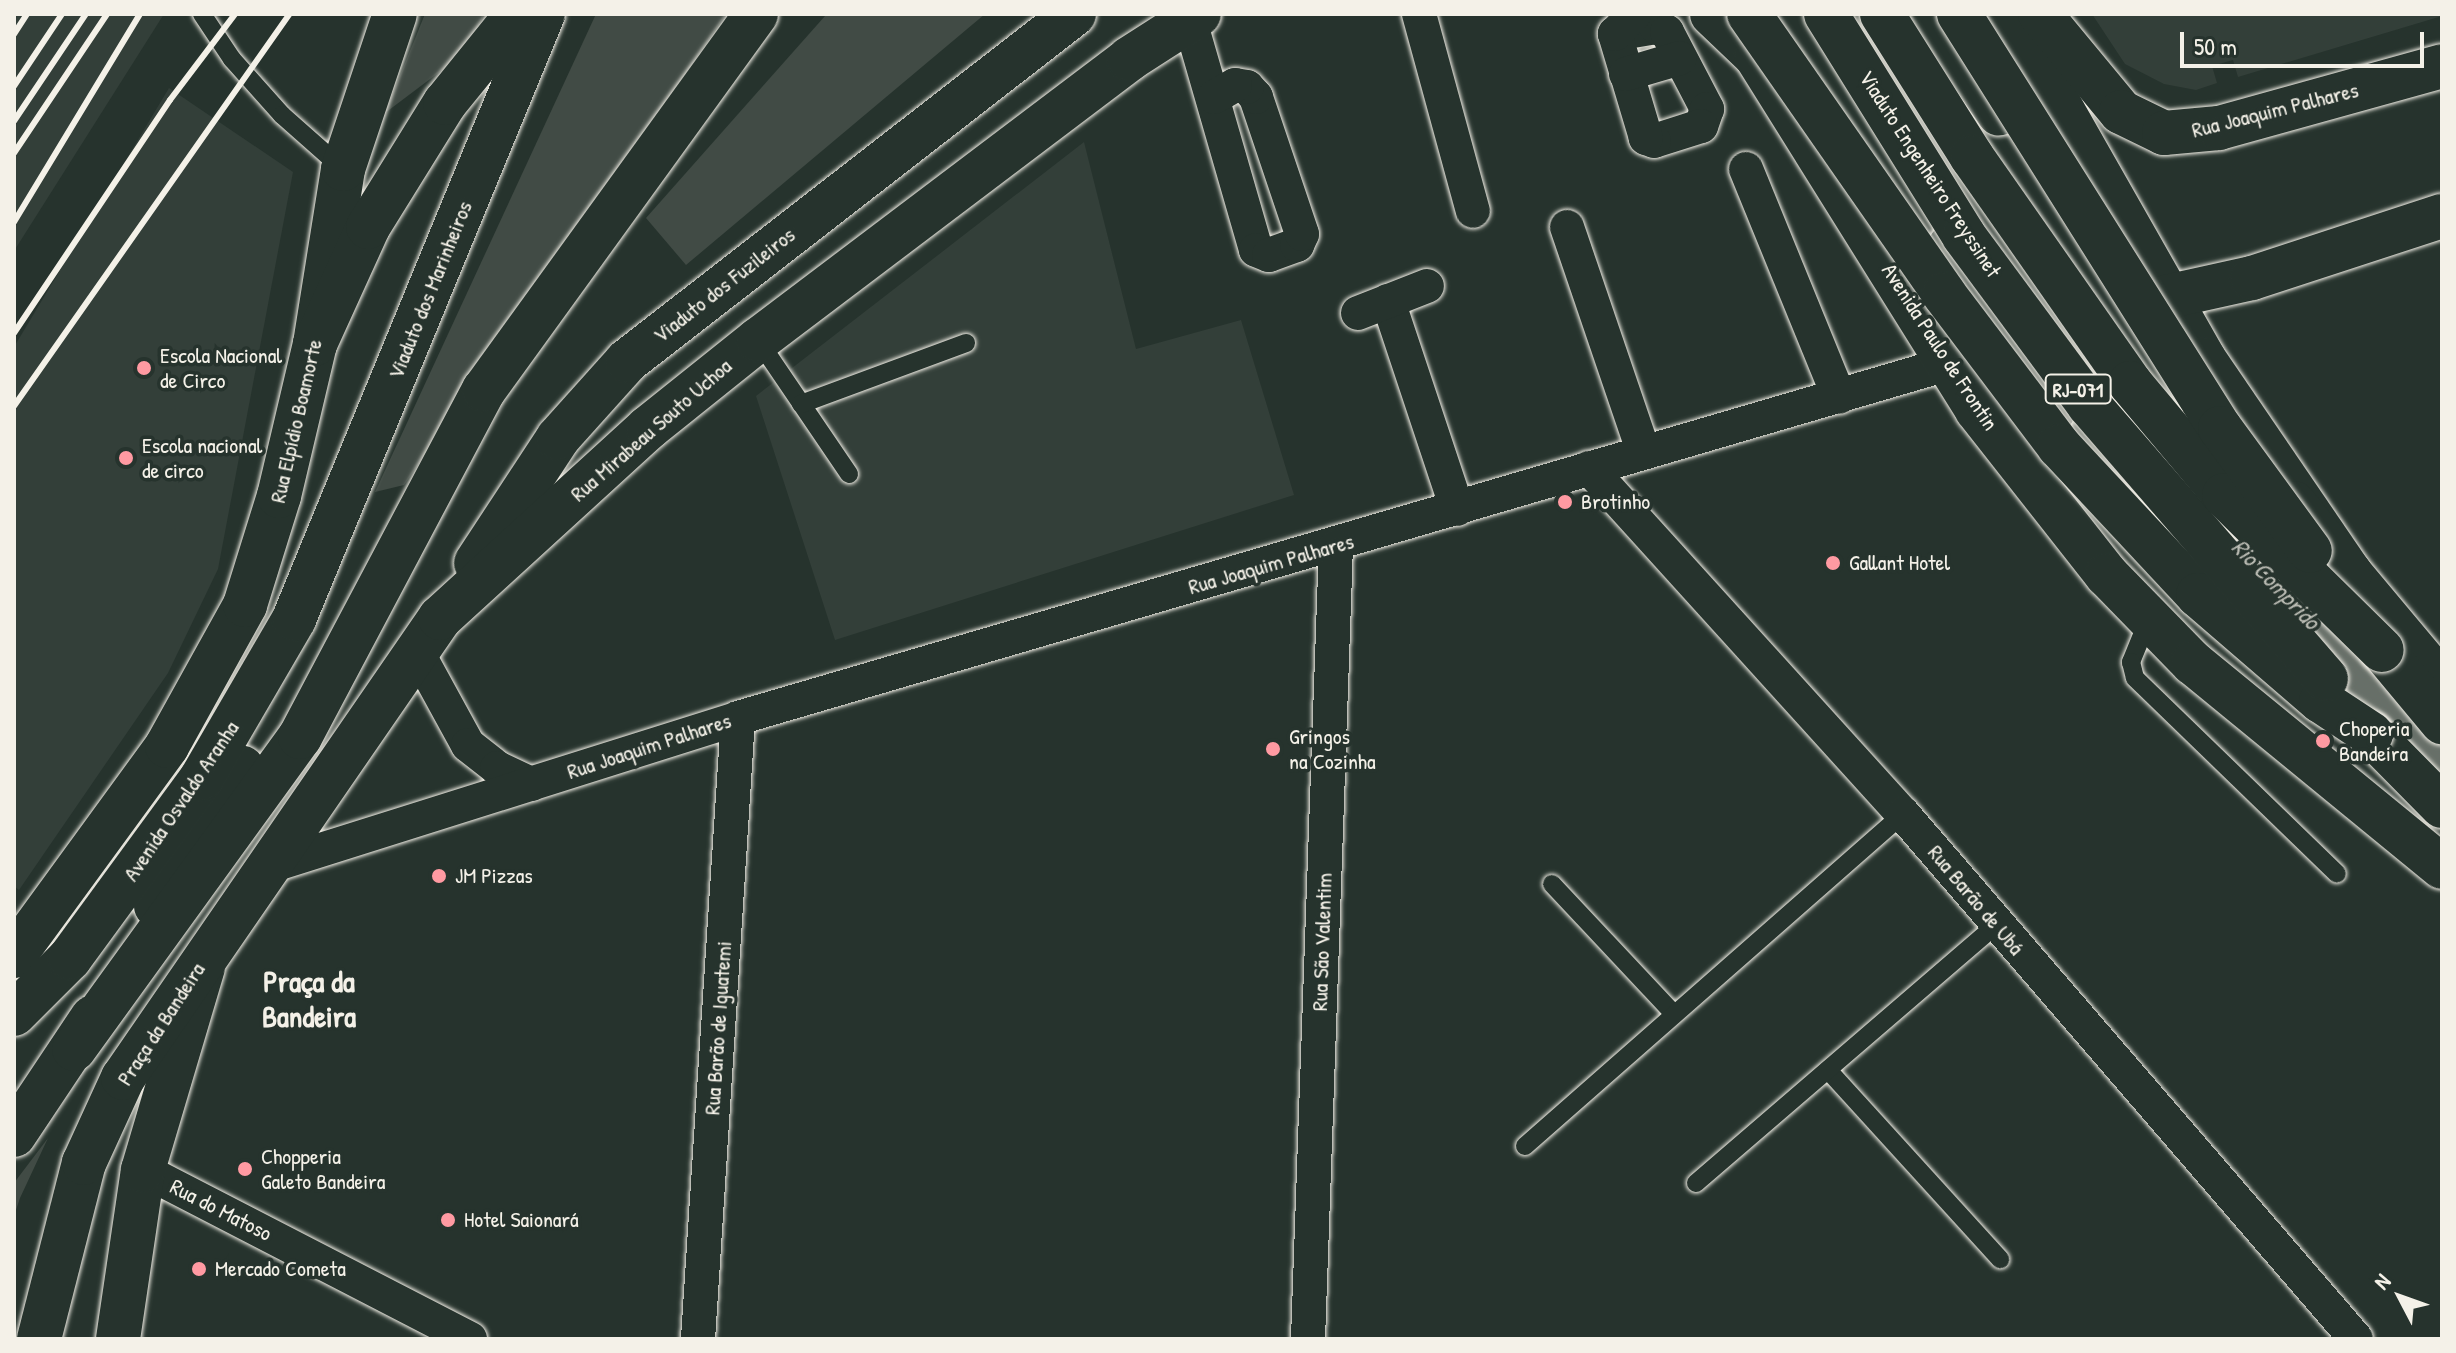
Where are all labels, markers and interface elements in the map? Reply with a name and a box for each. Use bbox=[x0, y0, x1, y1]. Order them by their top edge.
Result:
scale bar bbox=[2184, 16, 2428, 66]
text: 50 m bbox=[2194, 30, 2237, 62]
street label: Viaduto Engenheiro Freyssinet bbox=[1853, 66, 2007, 282]
street label: Rua Joaquim Palhares bbox=[2189, 77, 2361, 143]
street label: Viaduto dos Marinheiros bbox=[382, 197, 478, 383]
street label: Viaduto dos Fuzileiros bbox=[648, 221, 800, 349]
street label: Avenida Paulo de Frontin bbox=[1876, 259, 2004, 435]
street label: Rua Elpídio Boamorte bbox=[264, 337, 328, 505]
place label: Escola Nacional de Circo bbox=[160, 342, 282, 394]
street label: Rua Mirabeau Souto Uchoa bbox=[565, 353, 737, 507]
marker: Escola Nacional de Circo bbox=[135, 359, 153, 377]
road number: RJ-071 bbox=[2044, 373, 2112, 405]
place label: Escola nacional de circo bbox=[142, 432, 262, 484]
marker: Escola nacional de circo bbox=[117, 449, 135, 467]
place label: Brotinho bbox=[1581, 489, 1650, 515]
marker: Brotinho bbox=[1556, 493, 1574, 511]
street label: Rua Joaquim Palhares bbox=[1185, 528, 1357, 600]
water label: Rio Comprido bbox=[2226, 533, 2326, 635]
place label: Gallant Hotel bbox=[1849, 550, 1950, 576]
marker: Gallant Hotel bbox=[1824, 554, 1842, 572]
street label: Rua Joaquim Palhares bbox=[564, 707, 734, 785]
place label: Choperia Bandeira bbox=[2339, 715, 2409, 766]
street label: Avenida Osvaldo Aranha bbox=[118, 716, 244, 886]
place label: Gringos na Cozinha bbox=[1289, 723, 1376, 774]
marker: Choperia Bandeira bbox=[2314, 732, 2332, 750]
marker: Gringos na Cozinha bbox=[1264, 740, 1282, 758]
street label: Rua Barão de Ubá bbox=[1922, 840, 2030, 960]
place label: JM Pizzas bbox=[455, 863, 533, 889]
marker: JM Pizzas bbox=[430, 867, 448, 885]
street label: Rua São Valentim bbox=[1306, 873, 1338, 1011]
street label: Rua Barão de Iguatemi bbox=[699, 940, 737, 1116]
street label: Praça da Bandeira bbox=[111, 958, 211, 1090]
district label: Praça da Bandeira bbox=[262, 963, 356, 1034]
place label: Chopperia Galeto Bandeira bbox=[261, 1143, 385, 1194]
marker: Chopperia Galeto Bandeira bbox=[236, 1160, 254, 1178]
street label: Rua do Matoso bbox=[166, 1173, 276, 1247]
place label: Hotel Saionará bbox=[464, 1207, 579, 1233]
marker: Hotel Saionará bbox=[439, 1211, 457, 1229]
place label: Mercado Cometa bbox=[215, 1256, 346, 1282]
north arrow bbox=[2360, 1257, 2440, 1337]
marker: Mercado Cometa bbox=[190, 1260, 208, 1278]
text: N bbox=[2367, 1267, 2397, 1296]

